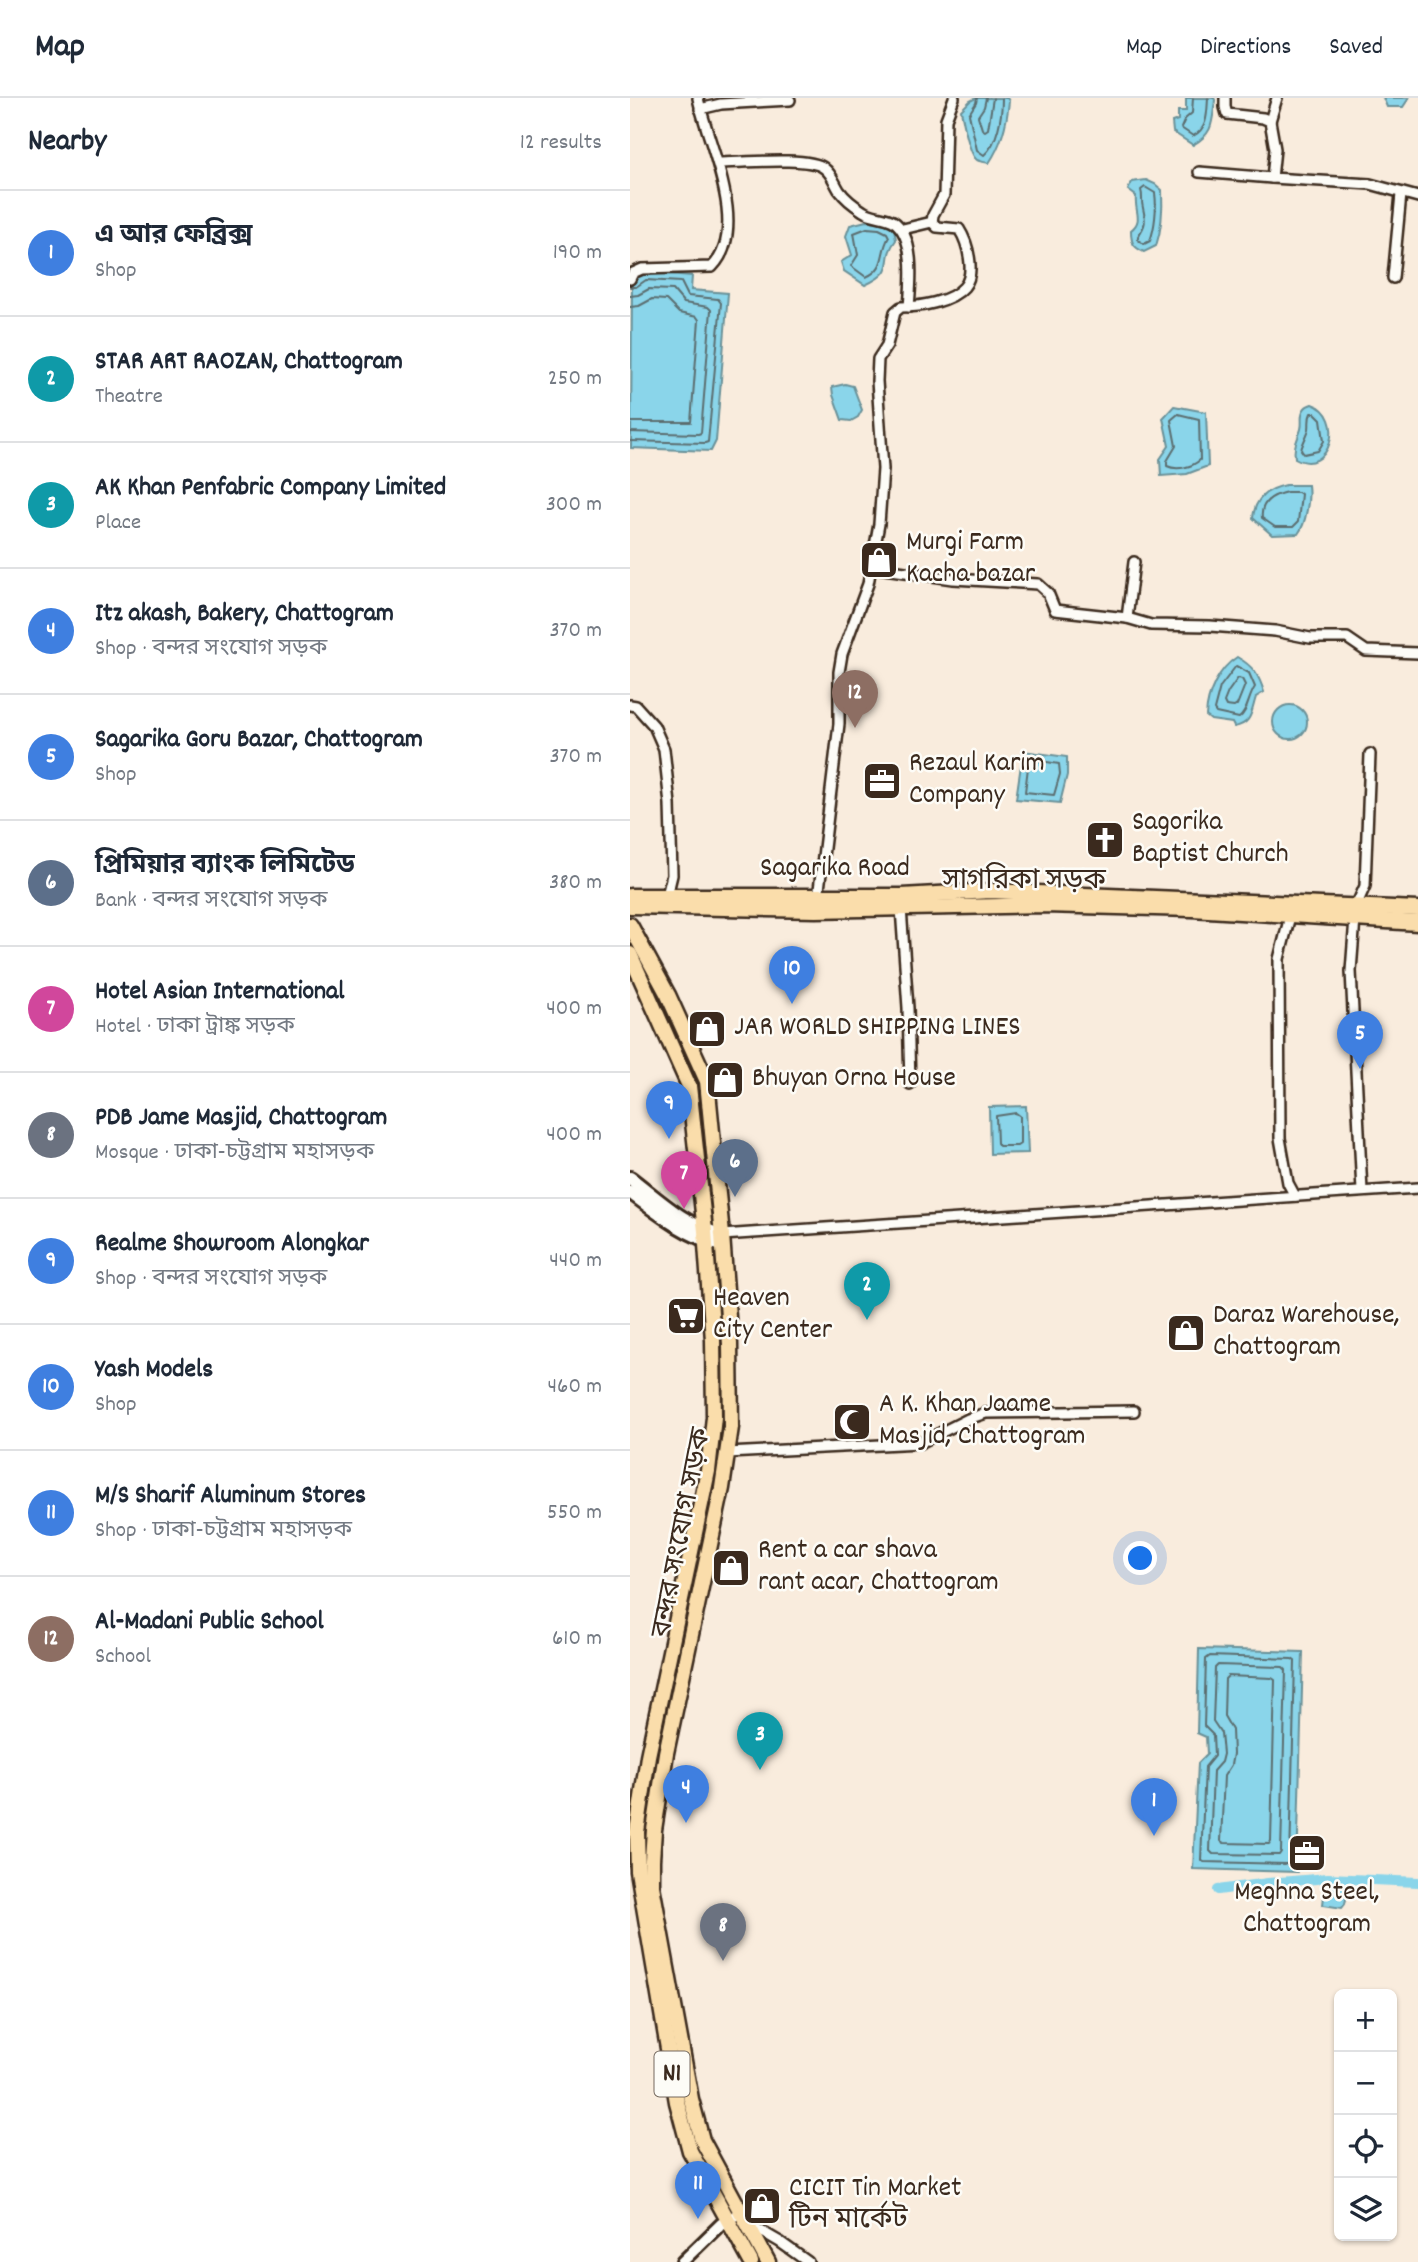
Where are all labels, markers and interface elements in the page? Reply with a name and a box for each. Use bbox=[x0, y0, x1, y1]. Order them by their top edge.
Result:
text: Map bbox=[35, 25, 85, 72]
text: Map bbox=[1126, 31, 1162, 65]
text: Directions bbox=[1200, 31, 1291, 65]
text: Saved bbox=[1329, 31, 1383, 65]
text: Nearby bbox=[28, 122, 106, 165]
text: 12 results bbox=[520, 127, 602, 160]
text: এ আর ফেব্রিক্স bbox=[95, 218, 252, 255]
text: 1 bbox=[48, 237, 54, 270]
text: 190 m bbox=[553, 237, 602, 270]
text: Shop bbox=[95, 255, 137, 288]
text: STAR ART RAOZAN, Chattogram bbox=[95, 344, 403, 381]
text: 2 bbox=[46, 363, 56, 396]
text: 250 m bbox=[548, 363, 602, 396]
text: Theatre bbox=[95, 381, 163, 414]
text: AK Khan Penfabric Company Limited bbox=[95, 470, 446, 507]
text: 3 bbox=[46, 489, 56, 522]
text: 300 m bbox=[546, 489, 602, 522]
text: Place bbox=[95, 507, 141, 540]
place label: Murgi Farm Kacha bazar bbox=[906, 524, 1036, 596]
shop icon: Murgi Farm Kacha bazar bbox=[858, 539, 900, 581]
text: Itz akash, Bakery, Chattogram bbox=[95, 596, 394, 633]
text: 4 bbox=[46, 615, 56, 648]
text: 370 m bbox=[549, 615, 602, 648]
text: Shop · বন্দর সংযোগ সড়ক bbox=[95, 633, 327, 666]
pin: 12 bbox=[832, 670, 878, 728]
text: Sagarika Goru Bazar, Chattogram bbox=[95, 722, 423, 759]
text: 5 bbox=[46, 741, 56, 774]
text: 370 m bbox=[549, 741, 602, 774]
place label: Rezaul Karim Company bbox=[909, 745, 1045, 817]
text: Shop bbox=[95, 759, 137, 792]
office icon: Rezaul Karim Company bbox=[861, 760, 903, 802]
place label: Sagorika Baptist Church bbox=[1132, 804, 1289, 876]
church icon: Sagorika Baptist Church bbox=[1084, 819, 1126, 861]
text: প্রিমিয়ার ব্যাংক লিমিটেড bbox=[95, 848, 355, 885]
street label: Sagarika Road bbox=[760, 850, 910, 890]
street label: সাগরিকা সড়ক bbox=[941, 862, 1106, 903]
text: 6 bbox=[45, 867, 57, 900]
text: 380 m bbox=[549, 867, 602, 900]
text: Bank · বন্দর সংযোগ সড়ক bbox=[95, 885, 327, 918]
pin: 10 bbox=[769, 946, 815, 1004]
text: Hotel Asian International bbox=[95, 974, 344, 1011]
text: 7 bbox=[47, 993, 55, 1026]
text: 400 m bbox=[546, 993, 602, 1026]
shop icon: JAR WORLD SHIPPING LINES bbox=[686, 1008, 728, 1050]
place label: JAR WORLD SHIPPING LINES bbox=[734, 1009, 1021, 1049]
text: Hotel · ঢাকা ট্রাঙ্ক সড়ক bbox=[95, 1011, 295, 1044]
pin: 5 bbox=[1337, 1011, 1383, 1069]
shop icon: Bhuyan Orna House bbox=[704, 1059, 746, 1101]
place label: Bhuyan Orna House bbox=[752, 1060, 956, 1100]
pin: 9 bbox=[646, 1081, 692, 1139]
text: PDB Jame Masjid, Chattogram bbox=[95, 1100, 387, 1137]
text: 8 bbox=[46, 1119, 56, 1152]
text: 400 m bbox=[546, 1119, 602, 1152]
text: Mosque · ঢাকা-চট্টগ্রাম মহাসড়ক bbox=[95, 1137, 374, 1170]
pin: 6 bbox=[712, 1139, 758, 1197]
pin: 7 bbox=[661, 1151, 707, 1209]
text: Realme Showroom Alongkar bbox=[95, 1226, 369, 1263]
text: 9 bbox=[46, 1245, 56, 1278]
text: 440 m bbox=[549, 1245, 602, 1278]
pin: 2 bbox=[844, 1262, 890, 1320]
text: Shop · বন্দর সংযোগ সড়ক bbox=[95, 1263, 327, 1296]
place label: Heaven City Center bbox=[713, 1280, 833, 1352]
supermarket icon: Heaven City Center bbox=[665, 1295, 707, 1337]
place label: Daraz Warehouse, Chattogram bbox=[1213, 1297, 1400, 1369]
shop icon: Daraz Warehouse, Chattogram bbox=[1165, 1312, 1207, 1354]
text: Yash Models bbox=[95, 1352, 213, 1389]
text: 10 bbox=[42, 1371, 60, 1404]
text: 460 m bbox=[548, 1371, 602, 1404]
place label: A K. Khan Jaame Masjid, Chattogram bbox=[879, 1386, 1086, 1458]
text: Shop bbox=[95, 1389, 137, 1422]
mosque icon: A K. Khan Jaame Masjid, Chattogram bbox=[831, 1401, 873, 1443]
street label: বন্দর সংযোগ সড়ক bbox=[644, 1424, 724, 1642]
text: M/S Sharif Aluminum Stores bbox=[95, 1478, 366, 1515]
text: 11 bbox=[46, 1497, 56, 1530]
text: 550 m bbox=[547, 1497, 602, 1530]
text: Shop · ঢাকা-চট্টগ্রাম মহাসড়ক bbox=[95, 1515, 352, 1548]
place label: Rent a car shava rant acar, Chattogram bbox=[758, 1532, 999, 1604]
your location bbox=[1123, 1541, 1157, 1575]
shop icon: Rent a car shava rant acar, Chattogram bbox=[710, 1547, 752, 1589]
text: Al-Madani Public School bbox=[95, 1604, 324, 1641]
text: 12 bbox=[43, 1623, 59, 1656]
text: 610 m bbox=[552, 1623, 602, 1656]
text: School bbox=[95, 1641, 151, 1674]
pin: 3 bbox=[737, 1712, 783, 1770]
pin: 4 bbox=[663, 1765, 709, 1823]
pin: 1 bbox=[1131, 1778, 1177, 1836]
office icon: Meghna Steel, Chattogram bbox=[1286, 1832, 1328, 1874]
place label: Meghna Steel, Chattogram bbox=[1234, 1874, 1380, 1946]
pin: 8 bbox=[700, 1903, 746, 1961]
map controls bbox=[1334, 1989, 1397, 2241]
button: + bbox=[1334, 1989, 1397, 2052]
road number: N1 bbox=[654, 2052, 690, 2096]
button: − bbox=[1334, 2052, 1397, 2115]
button: locate bbox=[1334, 2115, 1397, 2178]
pin: 11 bbox=[675, 2161, 721, 2219]
place label: CICIT Tin Market টিন মার্কেট bbox=[788, 2170, 961, 2242]
button: layers bbox=[1334, 2178, 1397, 2241]
shop icon: CICIT Tin Market টিন মার্কেট bbox=[741, 2185, 783, 2227]

